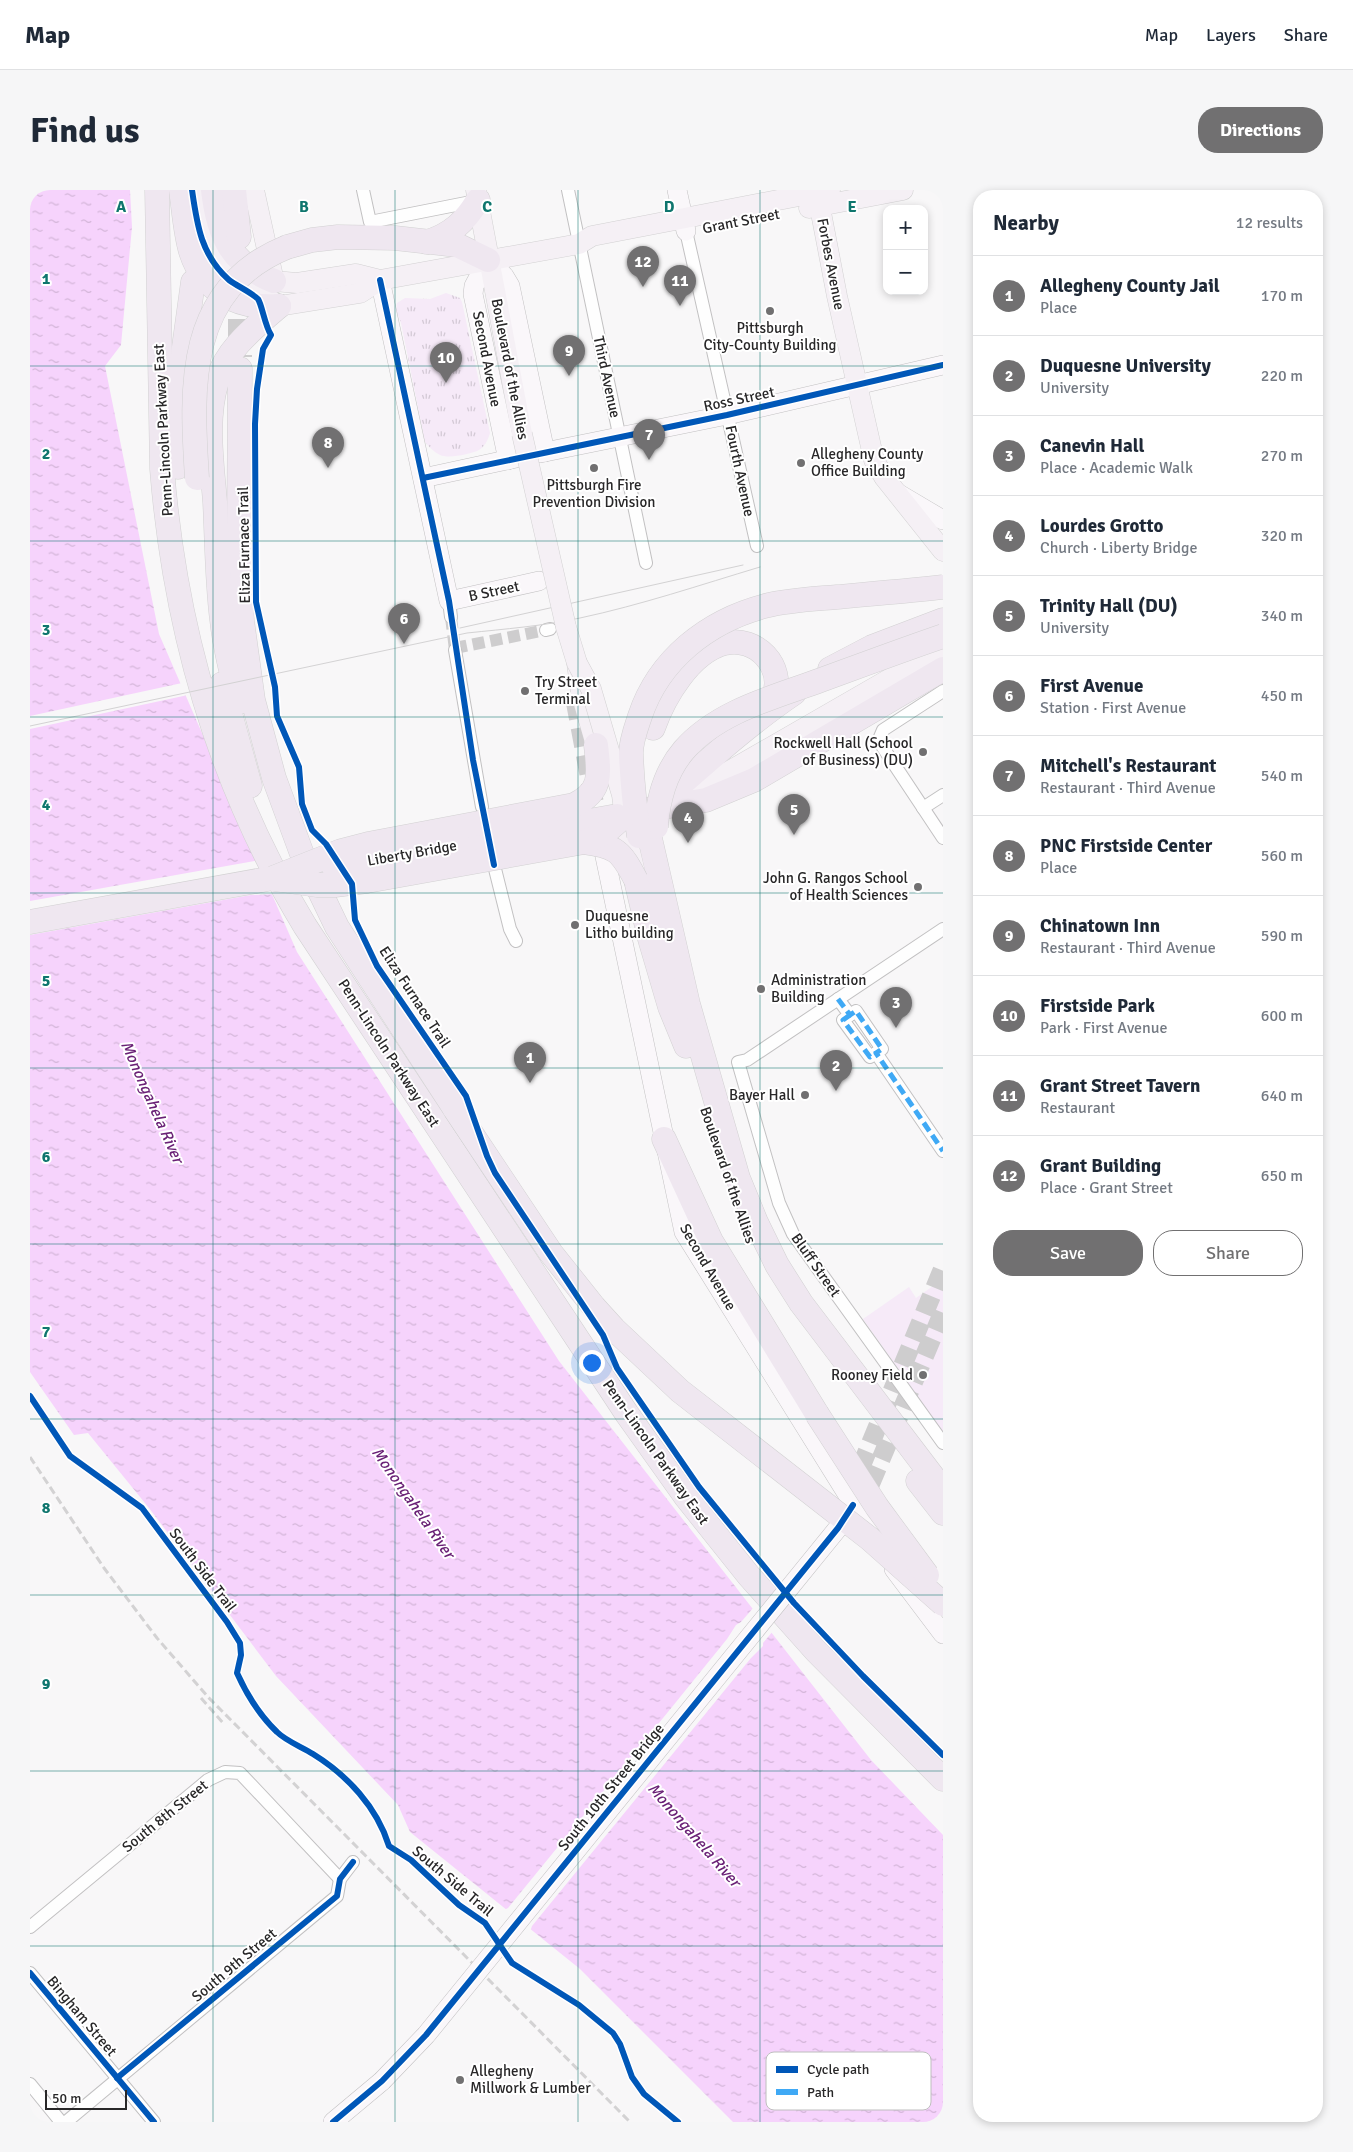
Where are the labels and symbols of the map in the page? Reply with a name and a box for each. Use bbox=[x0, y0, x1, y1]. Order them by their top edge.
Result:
text: A bbox=[116, 197, 127, 217]
text: B bbox=[299, 197, 309, 217]
text: C bbox=[482, 197, 492, 217]
text: D bbox=[664, 197, 675, 217]
text: E bbox=[847, 197, 857, 217]
street label: Grant Street bbox=[701, 205, 781, 237]
street label: Forbes Avenue bbox=[813, 217, 849, 311]
pin: 12 bbox=[627, 246, 659, 287]
pin: 11 bbox=[664, 265, 696, 306]
text: 1 bbox=[42, 269, 51, 289]
street label: Boulevard of the Allies bbox=[487, 297, 533, 442]
marker: Pittsburgh City-County Building bbox=[764, 305, 776, 317]
street label: Second Avenue bbox=[469, 310, 505, 408]
place label: Pittsburgh City-County Building bbox=[703, 319, 837, 354]
street label: Third Avenue bbox=[590, 334, 624, 420]
pin: 9 bbox=[553, 335, 585, 376]
pin: 10 bbox=[430, 342, 462, 383]
street label: Penn-Lincoln Parkway East bbox=[149, 343, 177, 517]
street label: Ross Street bbox=[702, 383, 776, 415]
pin: 7 bbox=[633, 419, 665, 460]
street label: Fourth Avenue bbox=[722, 424, 758, 518]
pin: 8 bbox=[312, 427, 344, 468]
text: 2 bbox=[42, 444, 50, 464]
place label: Allegheny County Office Building bbox=[811, 445, 923, 480]
marker: Allegheny County Office Building bbox=[795, 457, 807, 469]
marker: Pittsburgh Fire Prevention Division bbox=[588, 462, 600, 474]
place label: Pittsburgh Fire Prevention Division bbox=[533, 476, 655, 511]
street label: Eliza Furnace Trail bbox=[234, 486, 254, 604]
street label: B Street bbox=[467, 577, 521, 605]
pin: 6 bbox=[388, 603, 420, 644]
text: 3 bbox=[42, 620, 50, 640]
place label: Try Street Terminal bbox=[535, 673, 597, 708]
marker: Try Street Terminal bbox=[519, 685, 531, 697]
place label: Rockwell Hall (School of Business) (DU) bbox=[773, 734, 913, 769]
marker: Rockwell Hall (School of Business) (DU) bbox=[917, 746, 929, 758]
pin: 5 bbox=[778, 794, 810, 835]
text: 4 bbox=[42, 795, 51, 815]
pin: 4 bbox=[672, 802, 704, 843]
street label: Liberty Bridge bbox=[366, 836, 458, 870]
place label: John G. Rangos School of Health Sciences bbox=[763, 869, 908, 904]
marker: John G. Rangos School of Health Sciences bbox=[912, 881, 924, 893]
place label: Duquesne Litho building bbox=[585, 907, 674, 942]
marker: Duquesne Litho building bbox=[569, 919, 581, 931]
street label: Eliza Furnace Trail bbox=[376, 943, 454, 1051]
text: 5 bbox=[42, 971, 50, 991]
place label: Administration Building bbox=[771, 971, 866, 1006]
street label: Penn-Lincoln Parkway East bbox=[334, 976, 444, 1130]
marker: Administration Building bbox=[755, 983, 767, 995]
pin: 3 bbox=[880, 987, 912, 1028]
water label: Monongahela River bbox=[116, 1038, 189, 1168]
pin: 1 bbox=[514, 1042, 546, 1083]
pin: 2 bbox=[820, 1050, 852, 1091]
place label: Bayer Hall bbox=[729, 1086, 795, 1104]
marker: Bayer Hall bbox=[799, 1089, 811, 1101]
street label: Boulevard of the Allies bbox=[696, 1104, 760, 1246]
text: 6 bbox=[42, 1147, 51, 1167]
street label: Second Avenue bbox=[676, 1221, 740, 1313]
street label: Bluff Street bbox=[788, 1230, 844, 1300]
text: 7 bbox=[42, 1322, 51, 1342]
your location bbox=[579, 1350, 605, 1376]
place label: Rooney Field bbox=[831, 1366, 913, 1384]
marker: Rooney Field bbox=[917, 1369, 929, 1381]
street label: Penn-Lincoln Parkway East bbox=[599, 1376, 713, 1528]
water label: Monongahela River bbox=[367, 1443, 460, 1564]
text: 8 bbox=[42, 1498, 51, 1518]
street label: South Side Trail bbox=[166, 1524, 240, 1616]
text: 9 bbox=[42, 1674, 51, 1694]
street label: South 10th Street Bridge bbox=[554, 1720, 668, 1854]
street label: South 8th Street bbox=[119, 1776, 211, 1856]
water label: Monongahela River bbox=[643, 1779, 746, 1893]
street label: South Side Trail bbox=[409, 1842, 497, 1920]
street label: South 9th Street bbox=[188, 1924, 280, 2006]
street label: Bingham Street bbox=[43, 1972, 121, 2060]
legend bbox=[766, 2052, 931, 2110]
text: Cycle path bbox=[807, 2061, 869, 2078]
place label: Allegheny Millwork & Lumber bbox=[470, 2062, 591, 2097]
marker: Allegheny Millwork & Lumber bbox=[454, 2074, 466, 2086]
text: Path bbox=[807, 2084, 834, 2101]
scale bar bbox=[45, 2087, 128, 2110]

